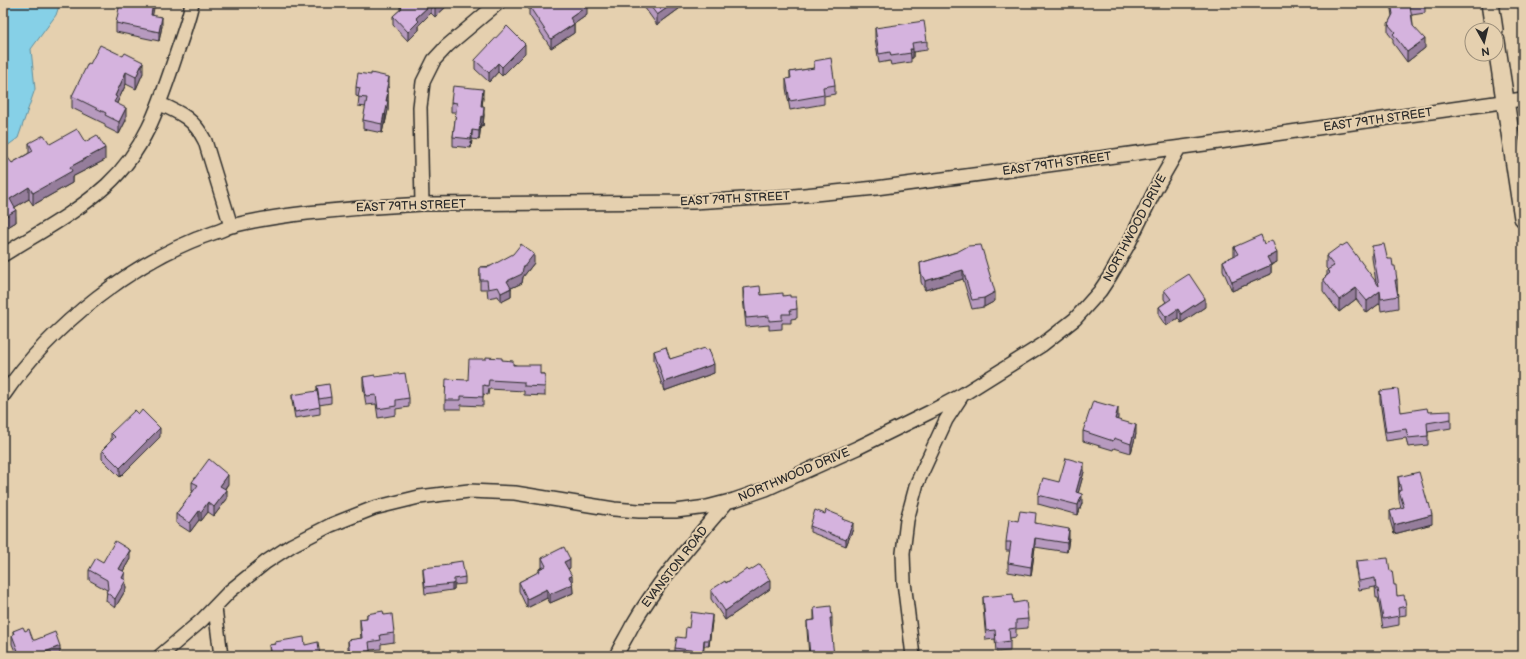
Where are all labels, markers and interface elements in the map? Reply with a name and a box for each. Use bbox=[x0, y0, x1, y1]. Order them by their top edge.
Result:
north arrow bbox=[1464, 22, 1504, 62]
text: N bbox=[1480, 44, 1490, 58]
street label: EAST 79TH STREET bbox=[1322, 105, 1434, 135]
street label: EAST 79TH STREET bbox=[1001, 149, 1113, 179]
street label: NORTHWOOD DRIVE bbox=[1100, 172, 1170, 284]
street label: EAST 79TH STREET bbox=[680, 189, 791, 209]
street label: EAST 79TH STREET bbox=[356, 197, 467, 215]
street label: NORTHWOOD DRIVE bbox=[736, 445, 852, 505]
street label: EVANSTON ROAD bbox=[639, 523, 712, 611]

